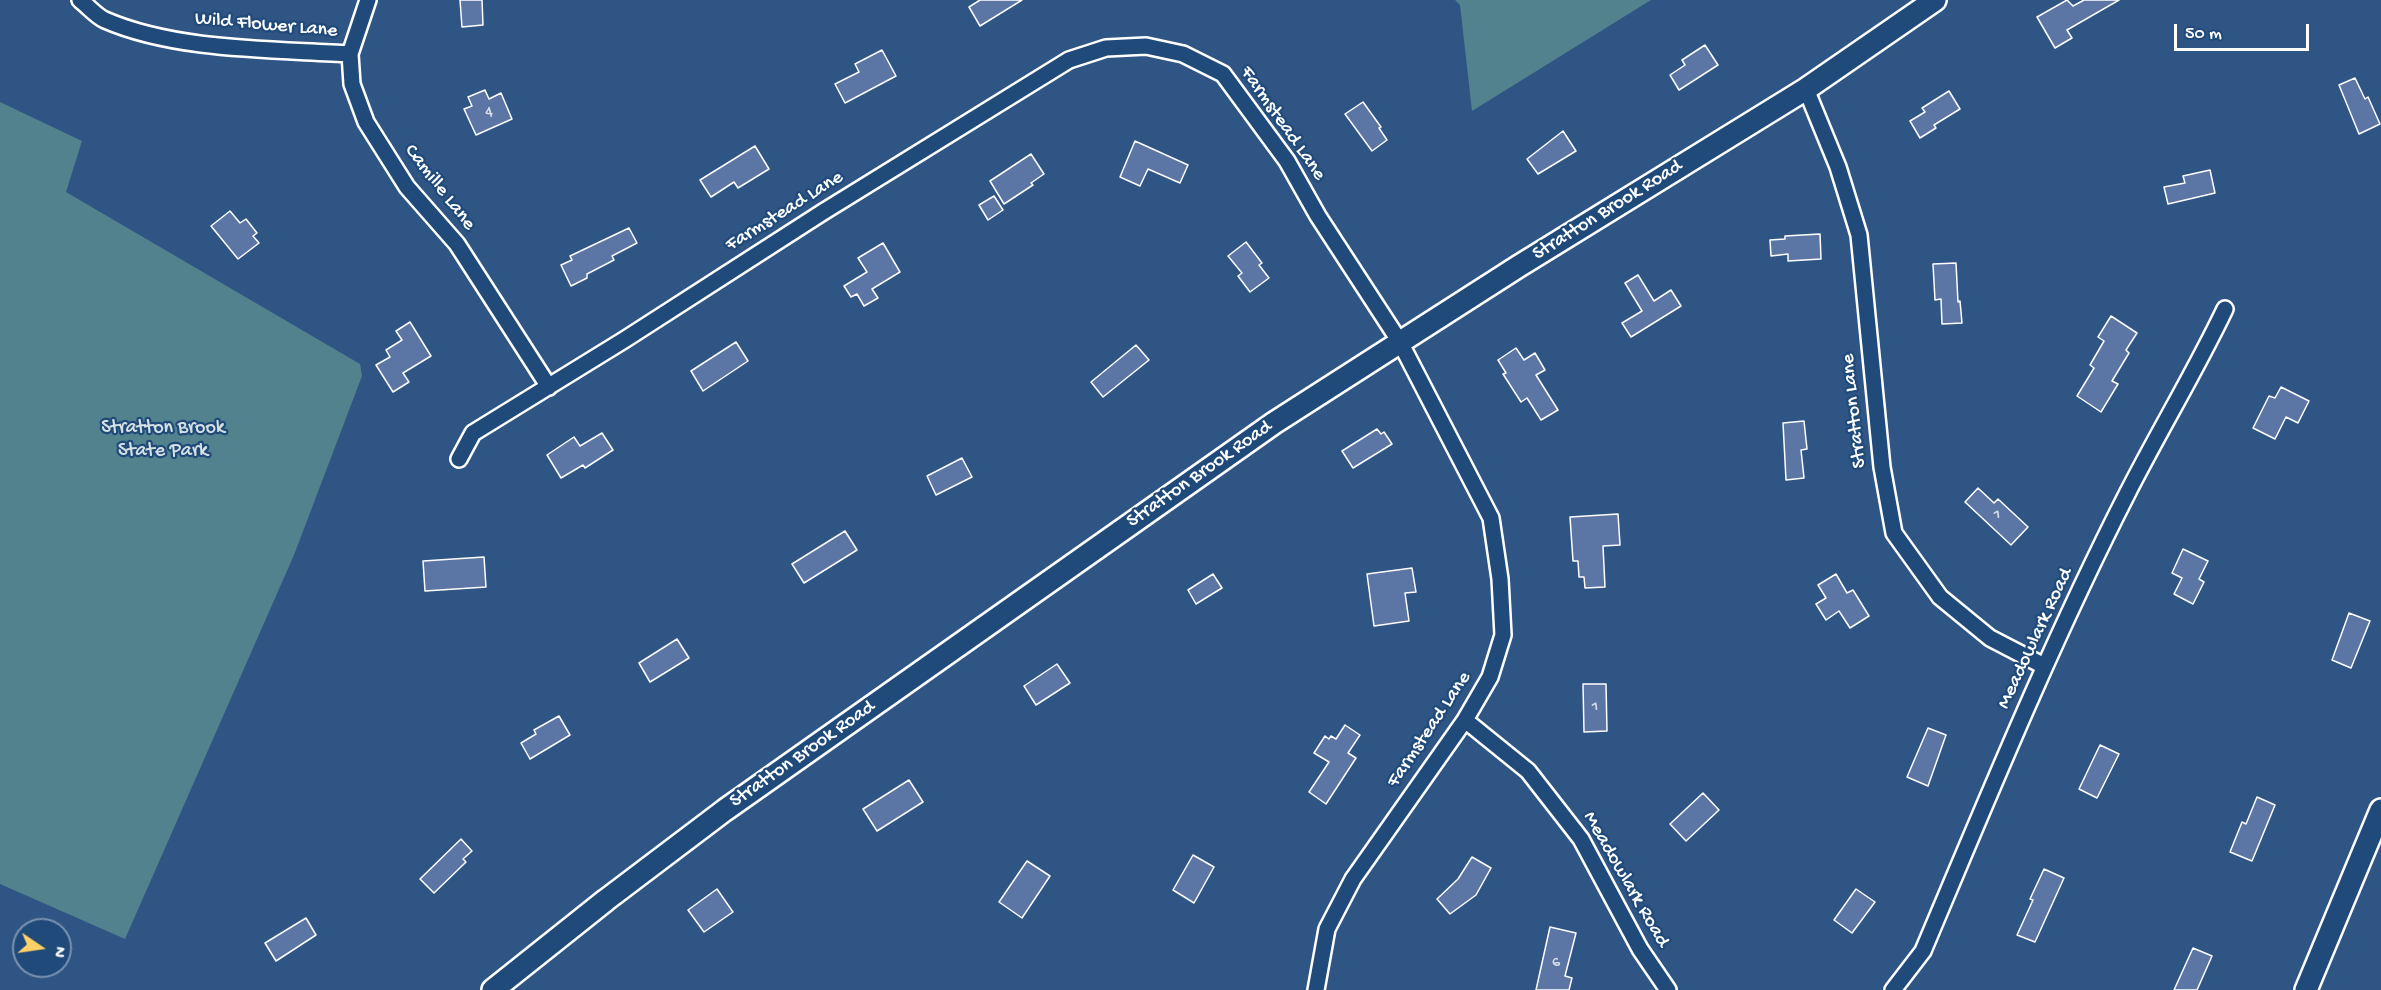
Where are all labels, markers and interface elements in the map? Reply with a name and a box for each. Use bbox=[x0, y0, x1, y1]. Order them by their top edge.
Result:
street label: Wild Flower Lane bbox=[194, 8, 338, 44]
scale bar bbox=[2177, 12, 2312, 50]
text: 50 m bbox=[2185, 24, 2222, 45]
street label: Farmstead Lane bbox=[1234, 62, 1330, 186]
house number: 4 bbox=[485, 104, 493, 124]
street label: Camille Lane bbox=[398, 140, 480, 236]
street label: Stratton Brook Road bbox=[1529, 155, 1687, 267]
street label: Farmstead Lane bbox=[722, 166, 848, 258]
street label: Stratton Lane bbox=[1837, 353, 1873, 469]
street label: Stratton Brook Road bbox=[1123, 416, 1277, 534]
park label: Stratton Brook State Park bbox=[101, 417, 225, 464]
house number: 1 bbox=[1994, 506, 2000, 526]
street label: Meadowlark Road bbox=[1993, 565, 2079, 713]
street label: Farmstead Lane bbox=[1383, 668, 1477, 792]
street label: Stratton Brook Road bbox=[726, 696, 880, 814]
house number: 1 bbox=[1592, 698, 1598, 718]
street label: Meadowlark Road bbox=[1576, 808, 1674, 952]
north arrow bbox=[12, 918, 72, 978]
text: N bbox=[48, 944, 69, 959]
house number: 6 bbox=[1552, 954, 1560, 974]

